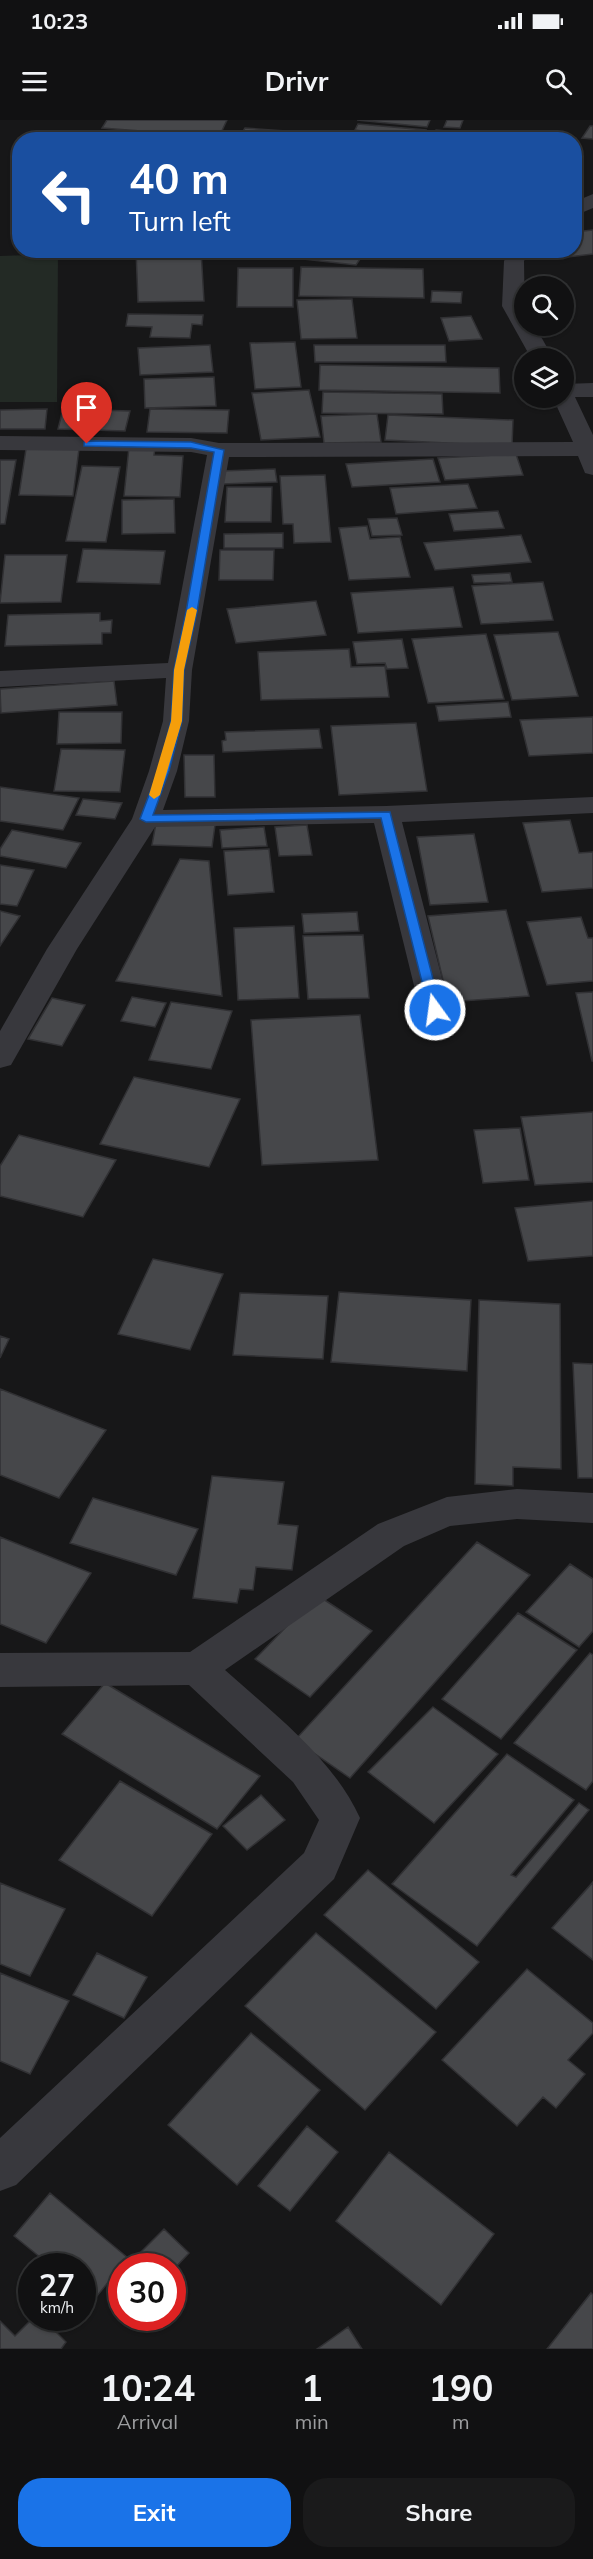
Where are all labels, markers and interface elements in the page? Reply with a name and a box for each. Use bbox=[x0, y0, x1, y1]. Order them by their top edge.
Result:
text: 10:23 bbox=[30, 7, 88, 35]
text: Drivr bbox=[265, 64, 328, 98]
icon: menu bbox=[18, 65, 51, 98]
icon: search bbox=[542, 65, 575, 98]
text: 40 m bbox=[129, 152, 229, 205]
icon: left bbox=[30, 156, 108, 234]
text: Turn left bbox=[129, 204, 231, 238]
map controls bbox=[514, 276, 574, 408]
button: search bbox=[514, 276, 574, 336]
button: layers bbox=[514, 348, 574, 408]
pin bbox=[61, 382, 112, 444]
icon: arrive bbox=[70, 391, 103, 424]
position arrow bbox=[403, 978, 467, 1042]
speed limit sign: 30 bbox=[108, 2253, 186, 2331]
text: 27 bbox=[39, 2266, 75, 2304]
text: km/h bbox=[40, 2298, 74, 2317]
text: 10:24 bbox=[100, 2365, 195, 2410]
text: 1 bbox=[301, 2365, 323, 2410]
text: 190 bbox=[428, 2365, 493, 2410]
text: Arrival bbox=[117, 2409, 178, 2434]
text: min bbox=[295, 2409, 329, 2434]
text: m bbox=[452, 2409, 470, 2434]
button: Exit bbox=[18, 2478, 291, 2547]
button: Share bbox=[303, 2478, 575, 2547]

